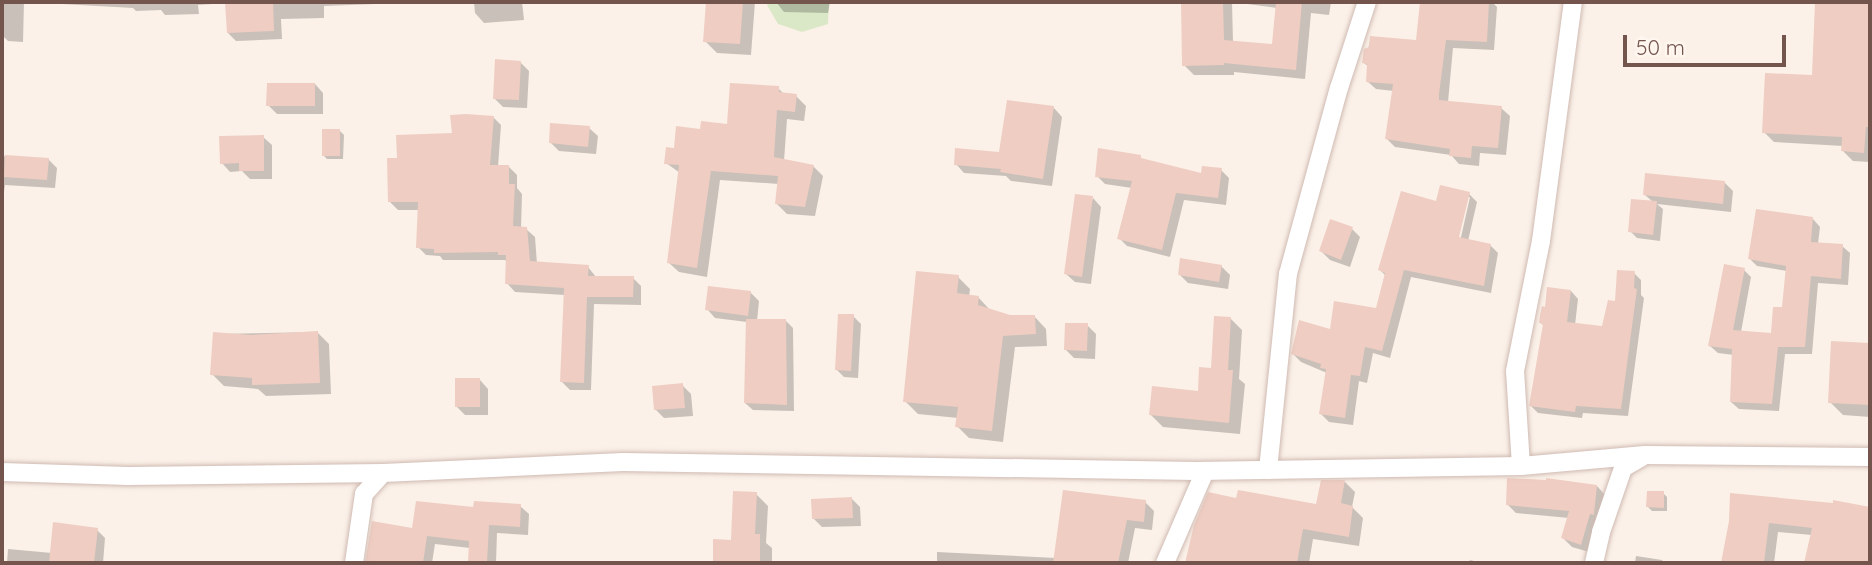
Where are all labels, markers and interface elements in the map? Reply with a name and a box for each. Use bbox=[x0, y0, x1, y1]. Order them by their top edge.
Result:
scale bar bbox=[1627, 21, 1790, 65]
text: 50 m bbox=[1636, 34, 1685, 60]

